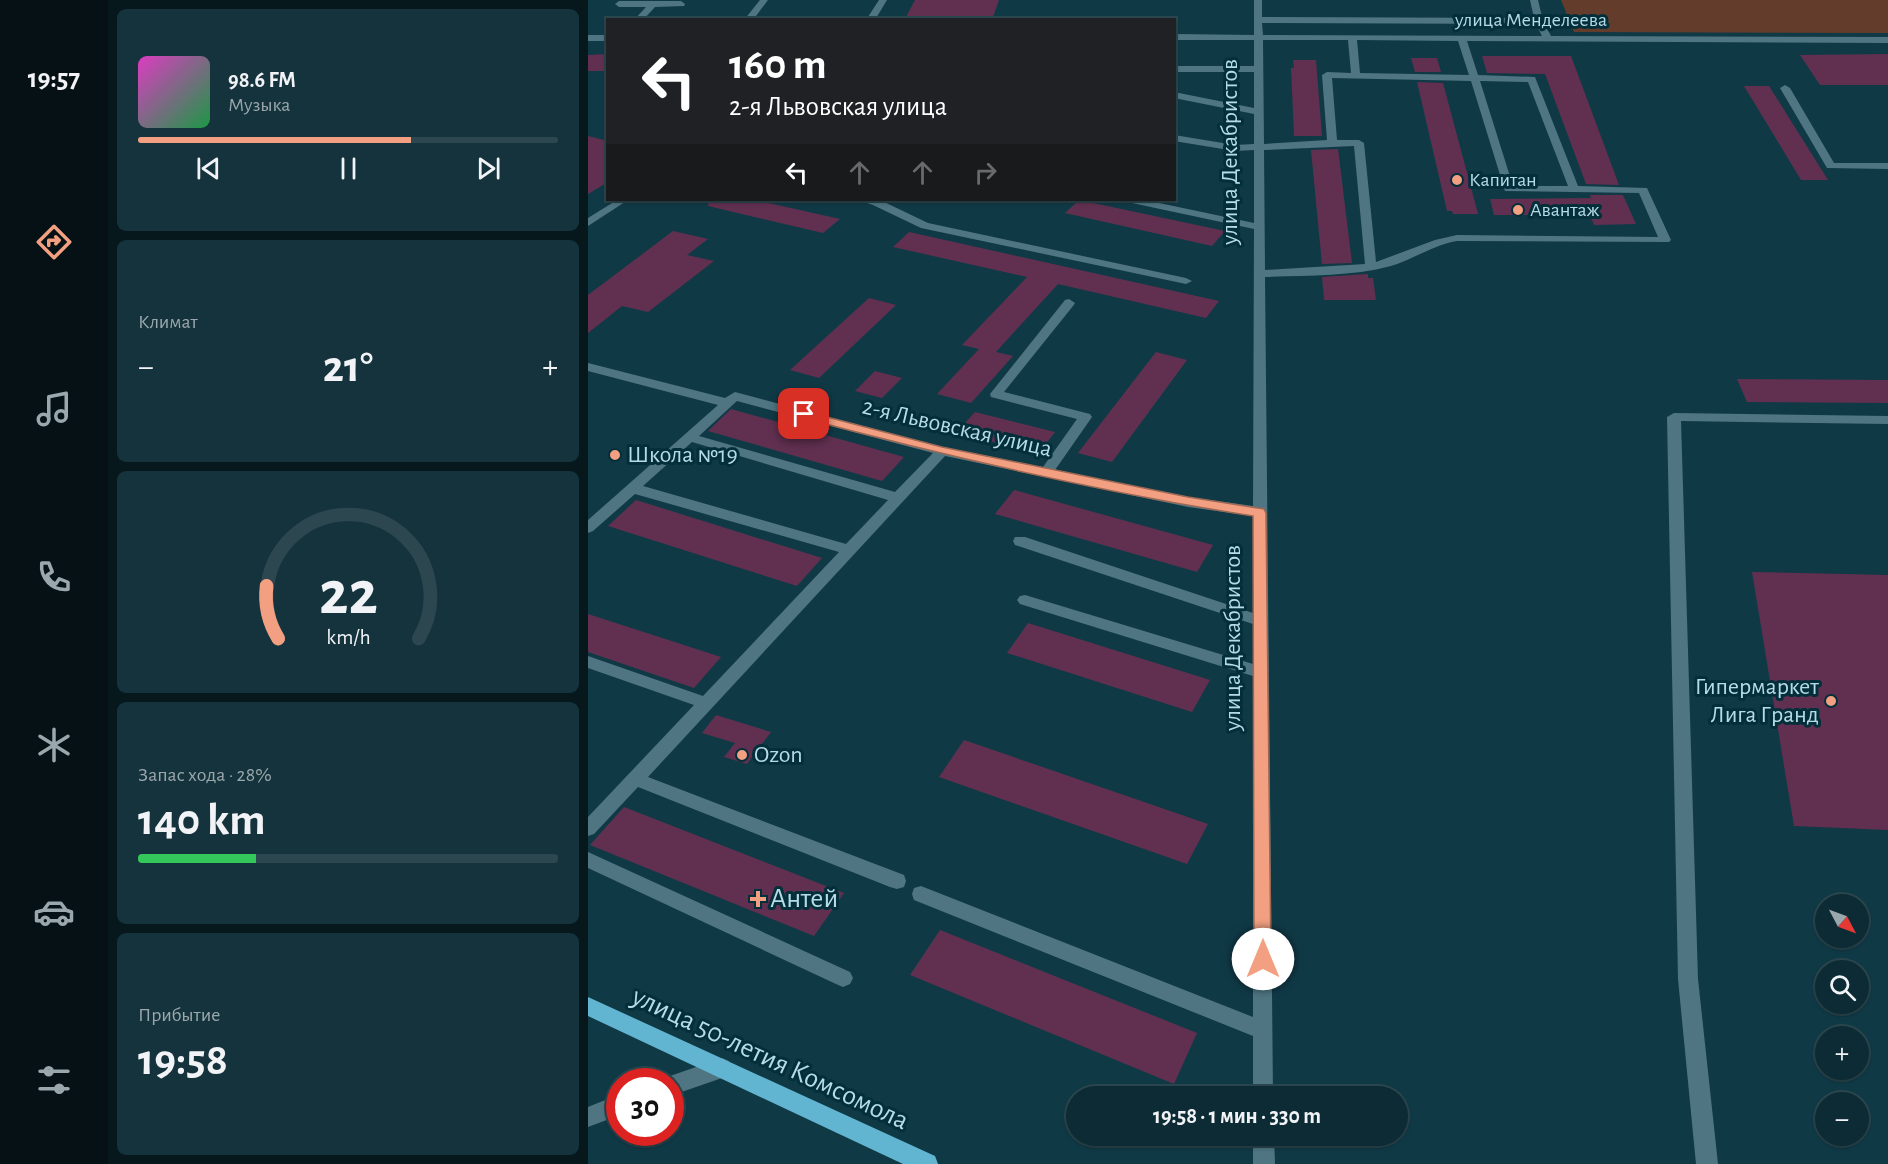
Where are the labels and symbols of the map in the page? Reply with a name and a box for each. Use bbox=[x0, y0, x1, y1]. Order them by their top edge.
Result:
street label: улица Менделеева bbox=[1454, 10, 1607, 30]
street label: улица Декабристов bbox=[1218, 59, 1242, 246]
place label: Капитан bbox=[1469, 170, 1537, 190]
marker: Капитан bbox=[1450, 173, 1464, 187]
place label: Авантаж bbox=[1530, 200, 1600, 220]
marker: Авантаж bbox=[1511, 203, 1525, 217]
pin bbox=[778, 388, 829, 439]
street label: 2-я Львовская улица bbox=[860, 395, 1054, 462]
place label: Школа №19 bbox=[627, 443, 738, 467]
marker: Школа №19 bbox=[608, 448, 622, 462]
street label: улица Декабристов bbox=[1221, 545, 1245, 732]
place label: Гипермаркет Лига Гранд bbox=[1695, 675, 1819, 727]
marker: Гипермаркет Лига Гранд bbox=[1824, 694, 1838, 708]
place label: Ozon bbox=[754, 743, 803, 767]
marker: Ozon bbox=[735, 748, 749, 762]
place label: Антей bbox=[770, 885, 838, 913]
marker: Антей bbox=[751, 892, 765, 906]
north arrow bbox=[1815, 894, 1869, 948]
position arrow bbox=[1231, 927, 1295, 991]
street label: улица 50-летия Комсомола bbox=[626, 982, 913, 1136]
speed limit sign: 30 bbox=[606, 1068, 684, 1146]

